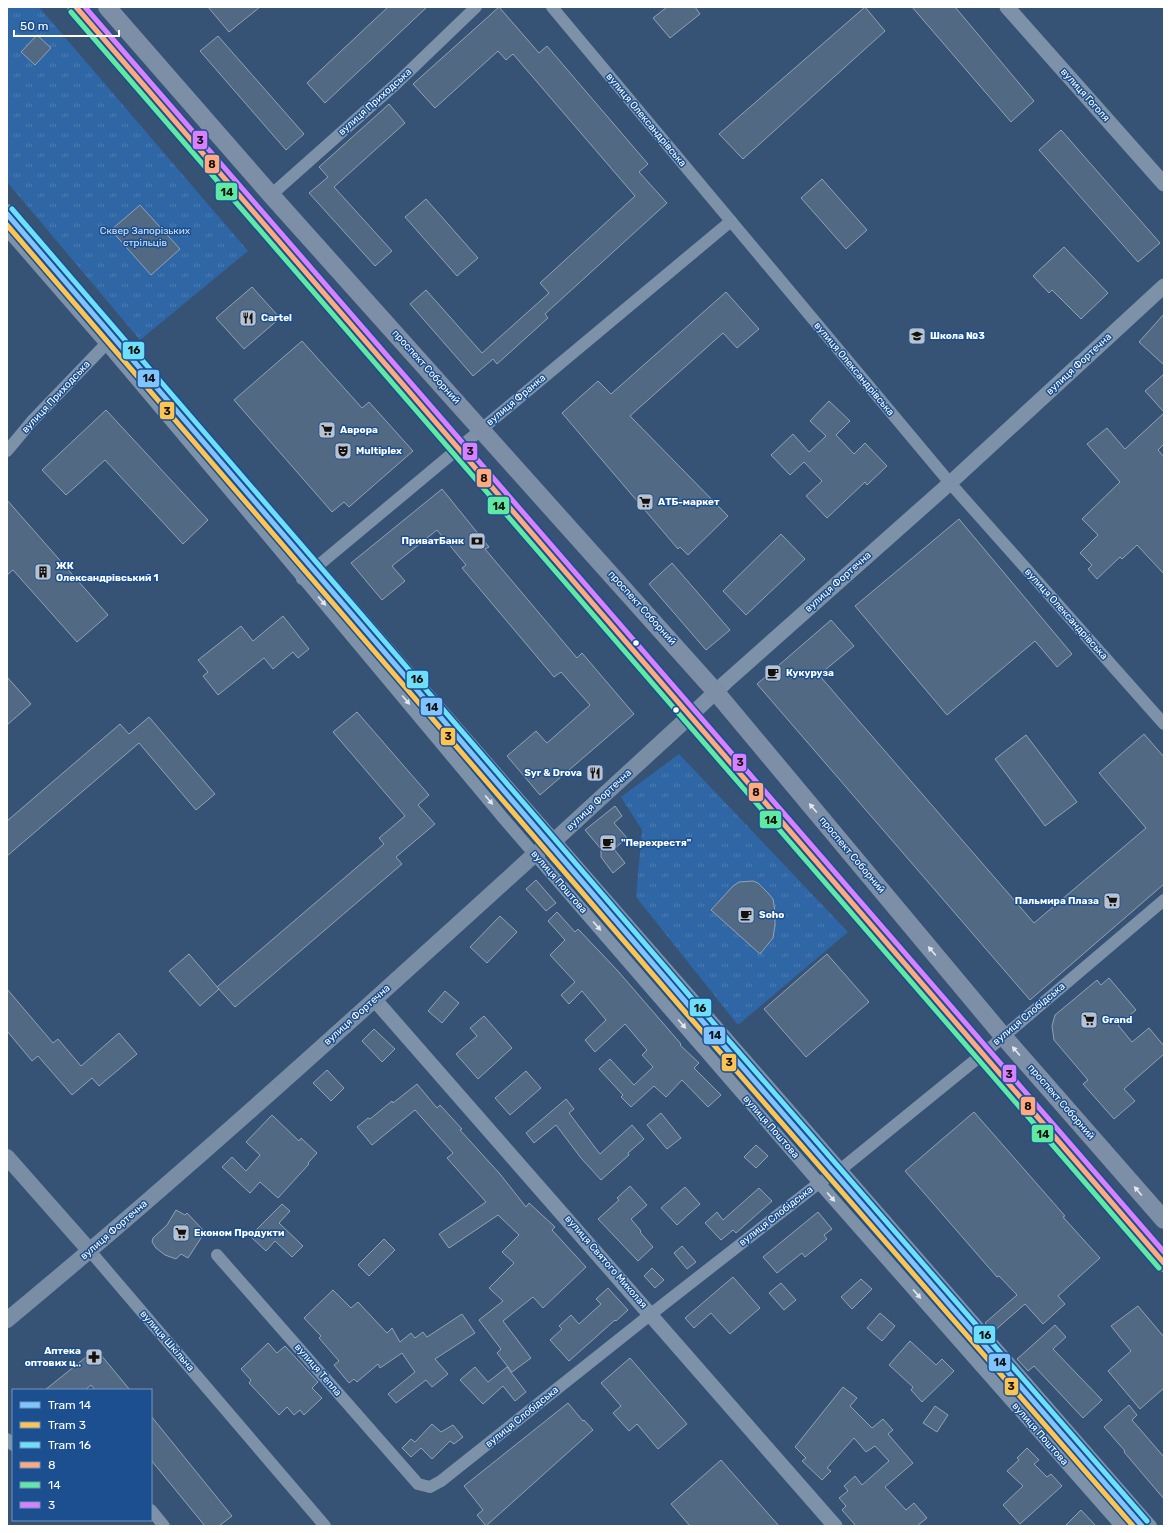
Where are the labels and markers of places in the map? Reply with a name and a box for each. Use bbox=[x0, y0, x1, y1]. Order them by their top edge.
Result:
restaurant icon: Cartel bbox=[238, 308, 258, 328]
place label: Cartel bbox=[261, 312, 292, 324]
school or university icon: Школа №3 bbox=[907, 326, 927, 346]
place label: Школа №3 bbox=[930, 330, 985, 342]
supermarket icon: Аврора bbox=[317, 420, 337, 440]
place label: Аврора bbox=[340, 424, 378, 436]
theatre icon: Multiplex bbox=[333, 441, 353, 461]
place label: Multiplex bbox=[356, 445, 402, 457]
supermarket icon: АТБ-маркет bbox=[635, 492, 655, 512]
place label: АТБ-маркет bbox=[658, 496, 720, 508]
bank icon: ПриватБанк bbox=[467, 531, 487, 551]
place label: ПриватБанк bbox=[402, 535, 464, 547]
place label: ЖК Олександрівський 1 bbox=[56, 560, 158, 584]
building icon: ЖК Олександрівський 1 bbox=[33, 562, 53, 582]
unlabelled marker bbox=[631, 638, 641, 648]
cafe icon: Кукуруза bbox=[763, 663, 783, 683]
place label: Кукуруза bbox=[786, 667, 834, 679]
unlabelled marker bbox=[671, 705, 681, 715]
restaurant icon: Syr & Drova bbox=[585, 763, 605, 783]
place label: Syr & Drova bbox=[524, 767, 582, 779]
cafe icon: "Перехрестя" bbox=[598, 833, 618, 853]
place label: "Перехрестя" bbox=[621, 837, 692, 849]
supermarket icon: Пальмира Плаза bbox=[1102, 891, 1122, 911]
place label: Пальмира Плаза bbox=[1015, 895, 1099, 907]
cafe icon: Soho bbox=[736, 905, 756, 925]
place label: Soho bbox=[759, 909, 784, 921]
supermarket icon: Grand bbox=[1079, 1010, 1099, 1030]
place label: Grand bbox=[1102, 1014, 1132, 1026]
supermarket icon: Економ Продукти bbox=[171, 1223, 191, 1243]
place label: Економ Продукти bbox=[194, 1227, 284, 1239]
place label: Аптека оптових ц‥ bbox=[25, 1345, 81, 1369]
pharmacy icon: Аптека оптових ц‥ bbox=[84, 1347, 104, 1367]

